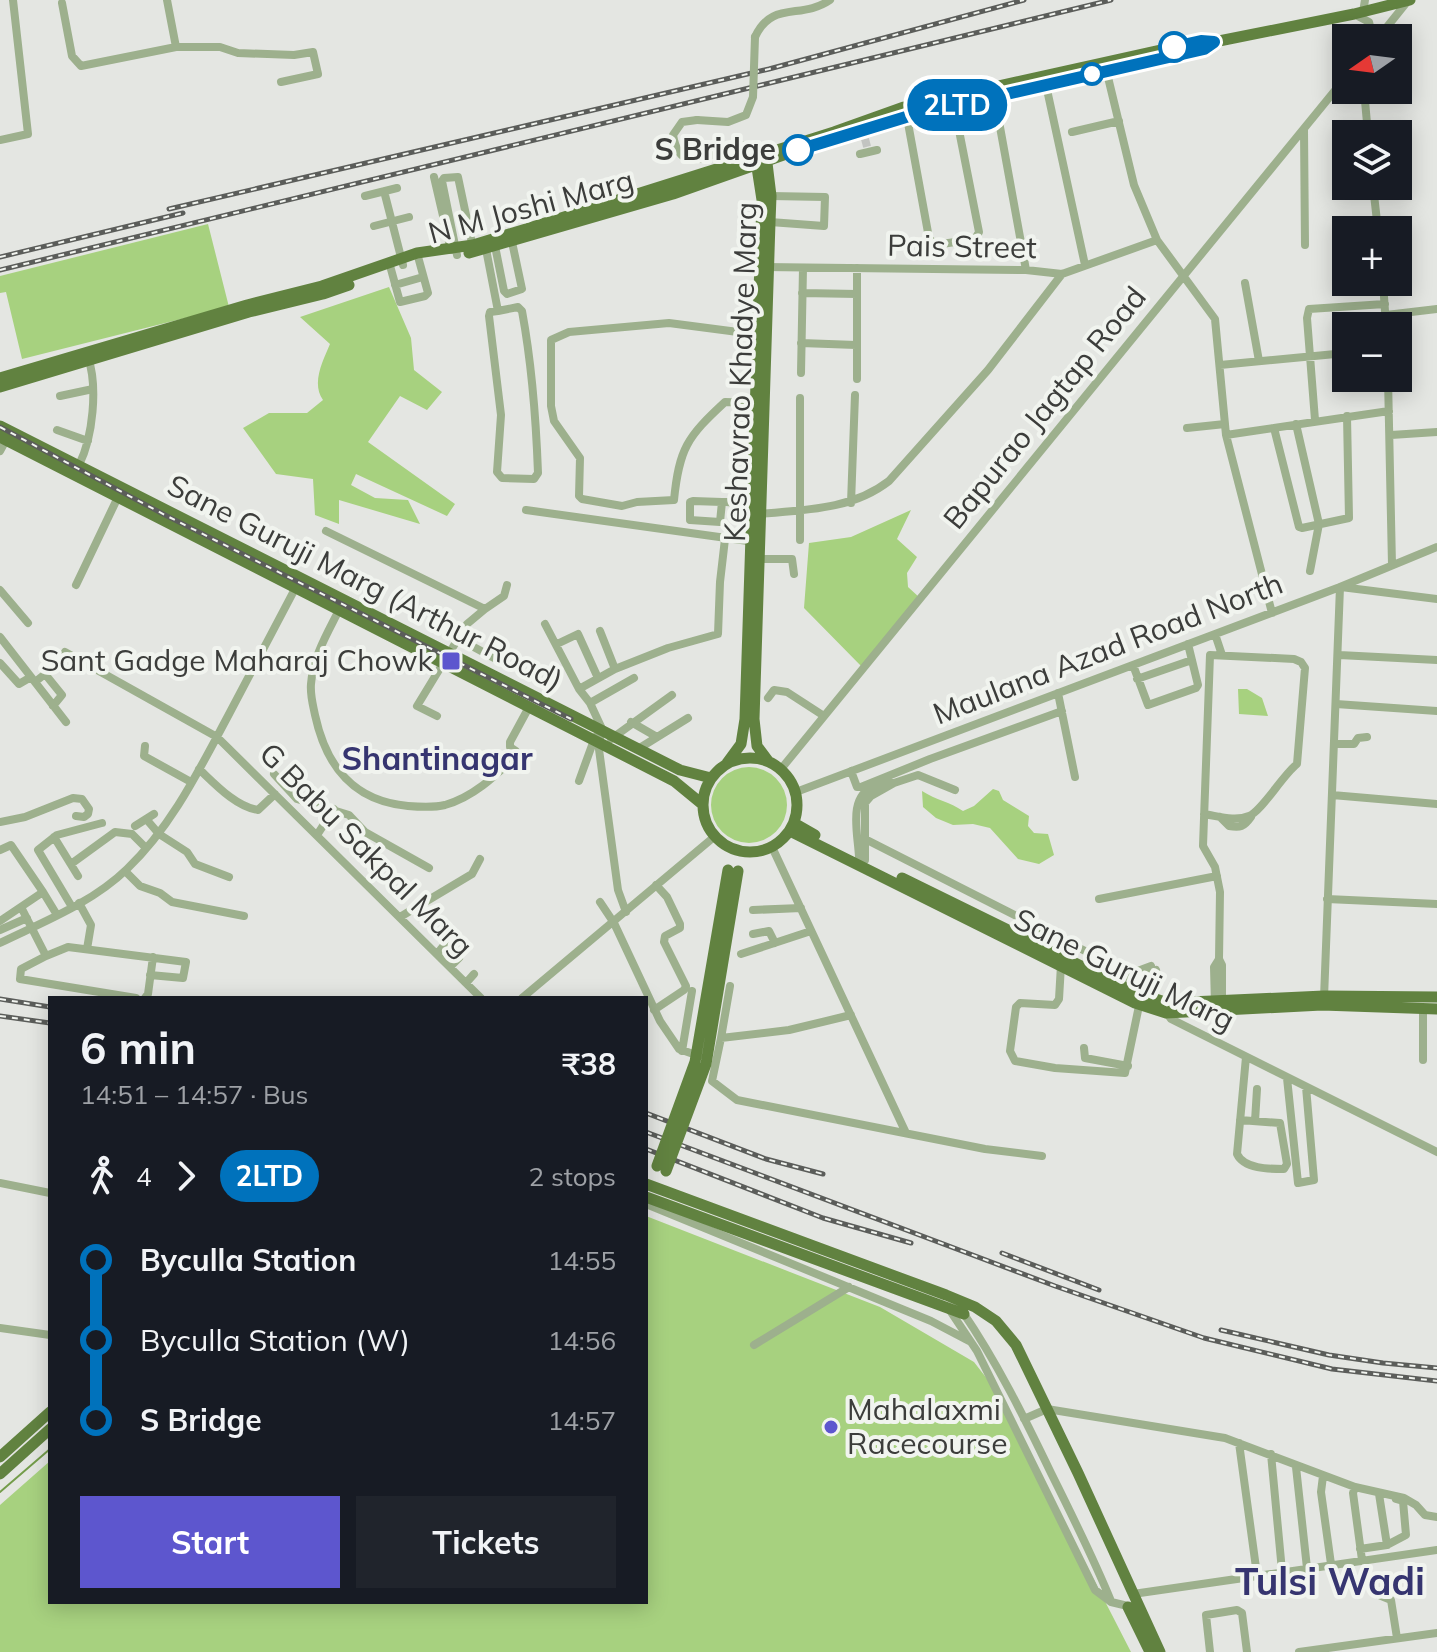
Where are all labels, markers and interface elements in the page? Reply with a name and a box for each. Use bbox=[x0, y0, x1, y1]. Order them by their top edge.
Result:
north arrow bbox=[1332, 24, 1412, 104]
map controls bbox=[1332, 24, 1412, 392]
unlabelled marker bbox=[1159, 32, 1189, 62]
unlabelled marker bbox=[1081, 63, 1103, 85]
line badge: 2LTD bbox=[901, 79, 1013, 131]
text: 2LTD bbox=[923, 87, 991, 122]
button: layers bbox=[1332, 120, 1412, 200]
place label: S Bridge bbox=[654, 130, 776, 168]
marker: S Bridge bbox=[783, 135, 813, 165]
street label: N M Joshi Marg bbox=[424, 160, 637, 252]
street label: Keshavrao Khadye Marg bbox=[715, 201, 765, 542]
button: + bbox=[1332, 216, 1412, 296]
street label: Pais Street bbox=[887, 226, 1037, 266]
street label: Bapurao Jagtap Road bbox=[935, 278, 1154, 536]
button: − bbox=[1332, 312, 1412, 392]
street label: Sane Guruji Marg (Arthur Road) bbox=[161, 466, 570, 699]
street label: Maulana Azad Road North bbox=[927, 564, 1288, 732]
place label: Sant Gadge Maharaj Chowk bbox=[41, 641, 434, 679]
marker: Sant Gadge Maharaj Chowk bbox=[440, 650, 462, 672]
street label: G Babu Sakpal Marg bbox=[252, 734, 482, 964]
district label: Shantinagar bbox=[341, 738, 533, 778]
street label: Sane Guruji Marg bbox=[1008, 899, 1241, 1039]
text: 6 min bbox=[80, 1020, 196, 1075]
text: ₹38 bbox=[562, 1045, 616, 1083]
text: 14:51 – 14:57 · Bus bbox=[80, 1078, 309, 1111]
icon: walk bbox=[80, 1154, 124, 1198]
icon: forward bbox=[164, 1154, 208, 1198]
text: 2LTD bbox=[236, 1158, 303, 1193]
text: 4 bbox=[136, 1160, 152, 1193]
text: 2 stops bbox=[529, 1160, 616, 1193]
text: Byculla Station bbox=[140, 1241, 356, 1279]
text: 14:55 bbox=[548, 1244, 616, 1277]
text: Byculla Station (W) bbox=[140, 1321, 410, 1359]
text: 14:56 bbox=[548, 1324, 616, 1357]
place label: Mahalaxmi Racecourse bbox=[847, 1390, 1008, 1462]
text: S Bridge bbox=[140, 1401, 262, 1439]
text: 14:57 bbox=[548, 1404, 616, 1437]
marker: Mahalaxmi Racecourse bbox=[822, 1418, 840, 1436]
button: Start bbox=[80, 1496, 340, 1588]
button: Tickets bbox=[356, 1496, 616, 1588]
district label: Tulsi Wadi bbox=[1235, 1557, 1425, 1605]

